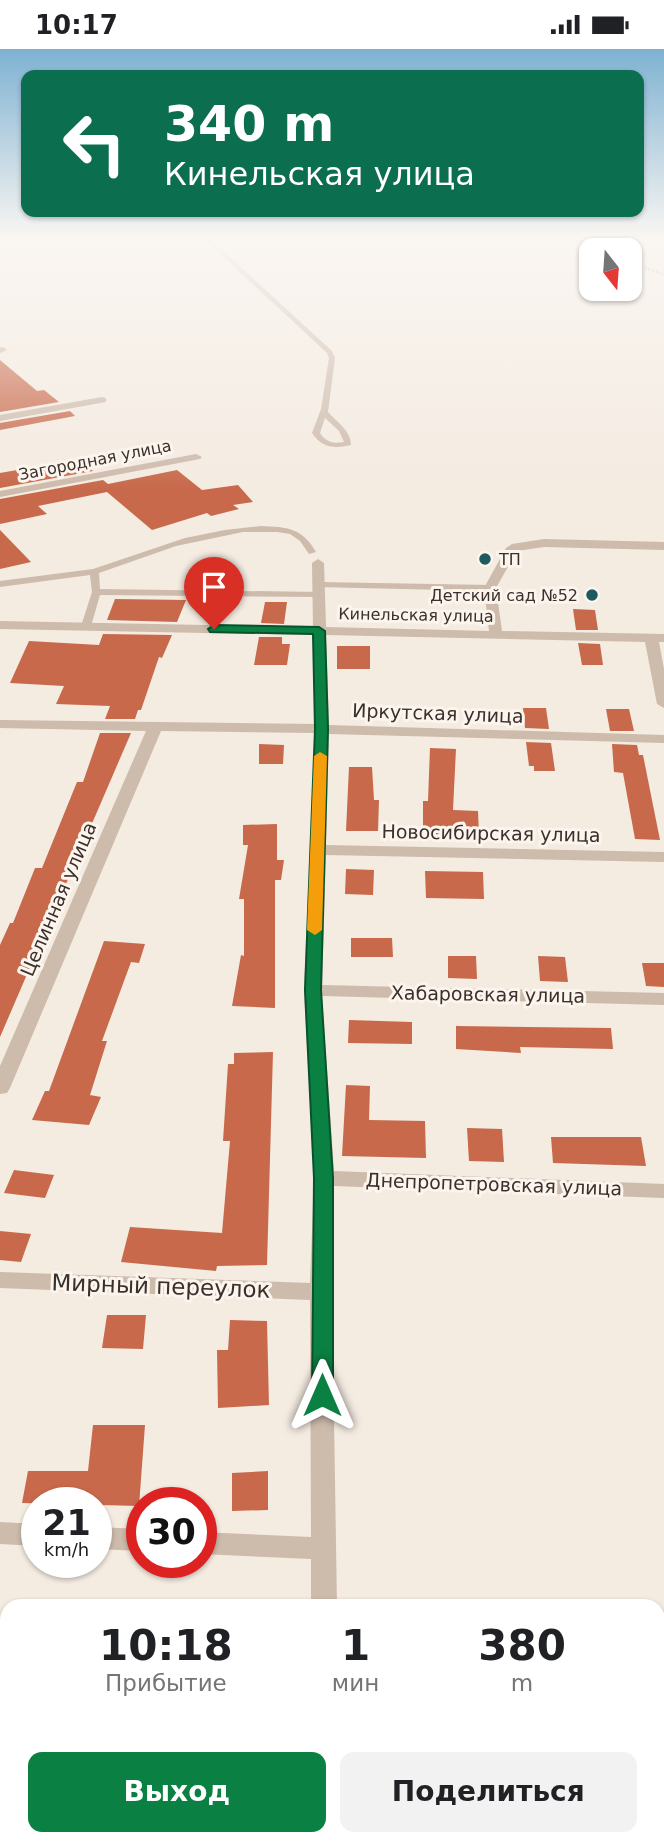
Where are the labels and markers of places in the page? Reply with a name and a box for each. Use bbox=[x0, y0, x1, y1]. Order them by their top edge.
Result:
place label: ТП bbox=[498, 550, 521, 569]
marker: ТП bbox=[477, 551, 493, 567]
pin bbox=[184, 557, 244, 629]
place label: Детский сад №52 bbox=[430, 586, 578, 605]
marker: Детский сад №52 bbox=[584, 587, 600, 603]

